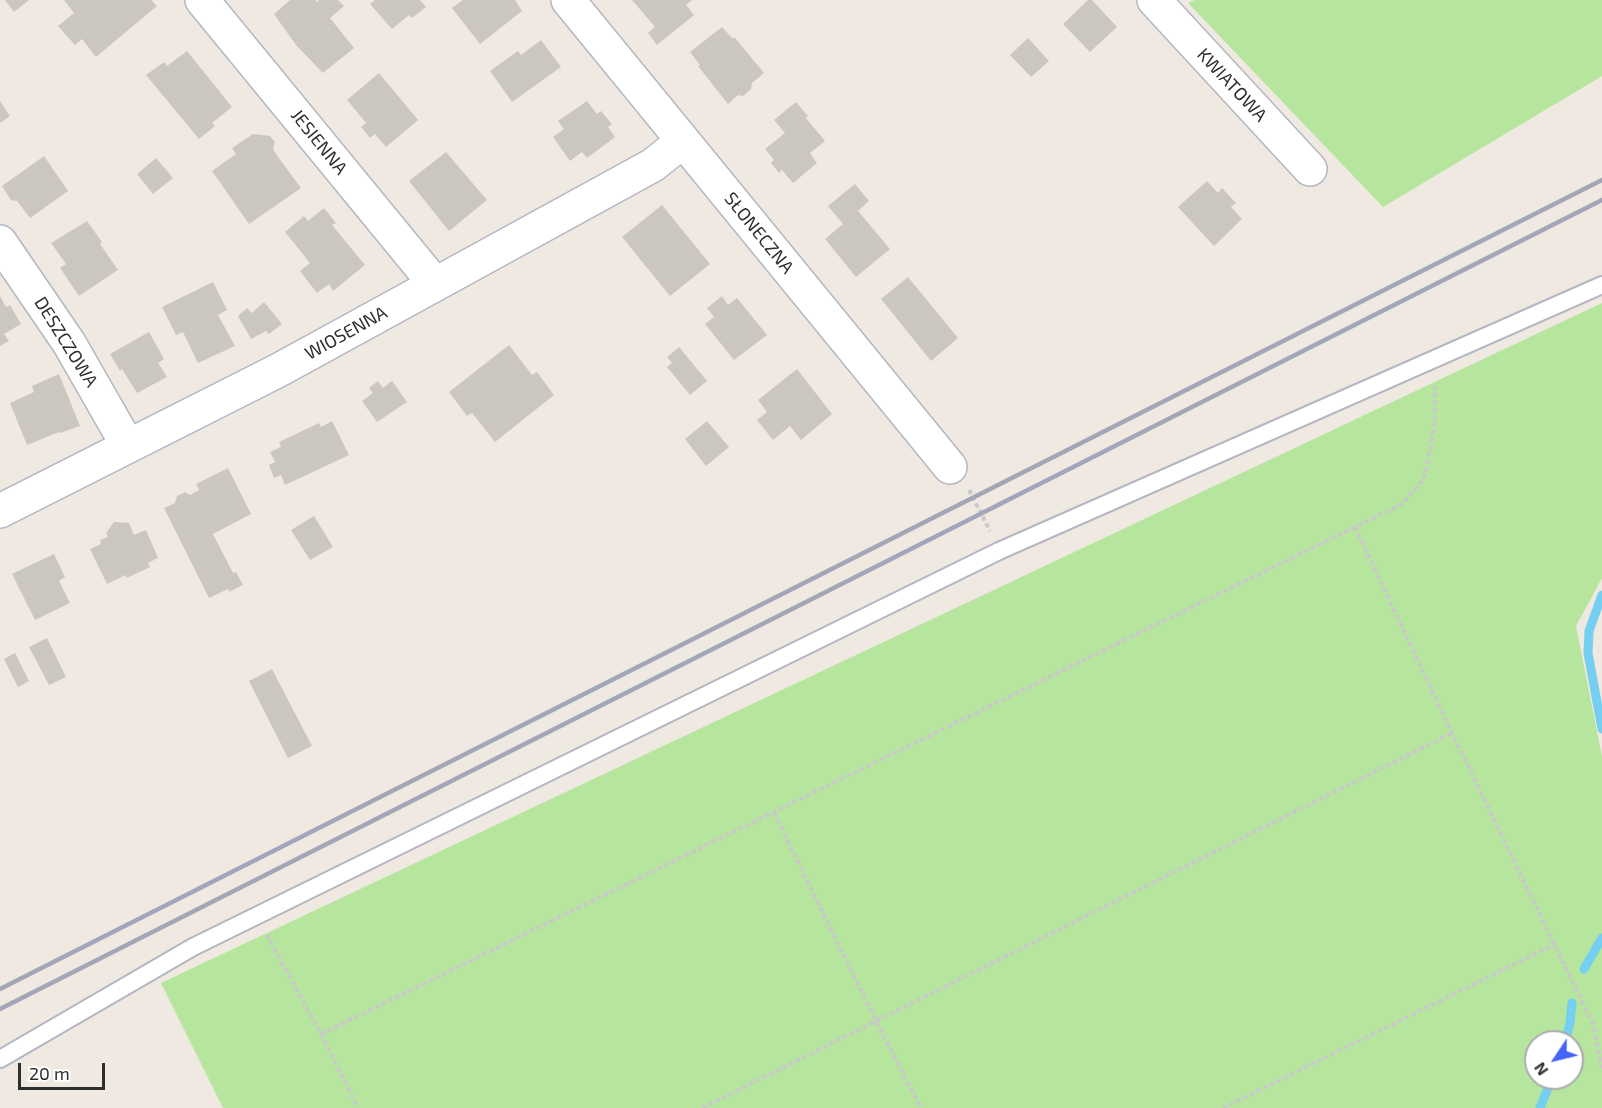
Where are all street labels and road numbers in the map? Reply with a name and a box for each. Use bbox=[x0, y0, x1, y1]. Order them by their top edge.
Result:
street label: KWIATOWA bbox=[1193, 44, 1271, 126]
street label: JESIENNA bbox=[286, 105, 352, 179]
street label: SŁONECZNA bbox=[720, 188, 798, 278]
street label: DESZCZOWA bbox=[30, 293, 102, 391]
street label: WIOSENNA bbox=[301, 302, 391, 364]

